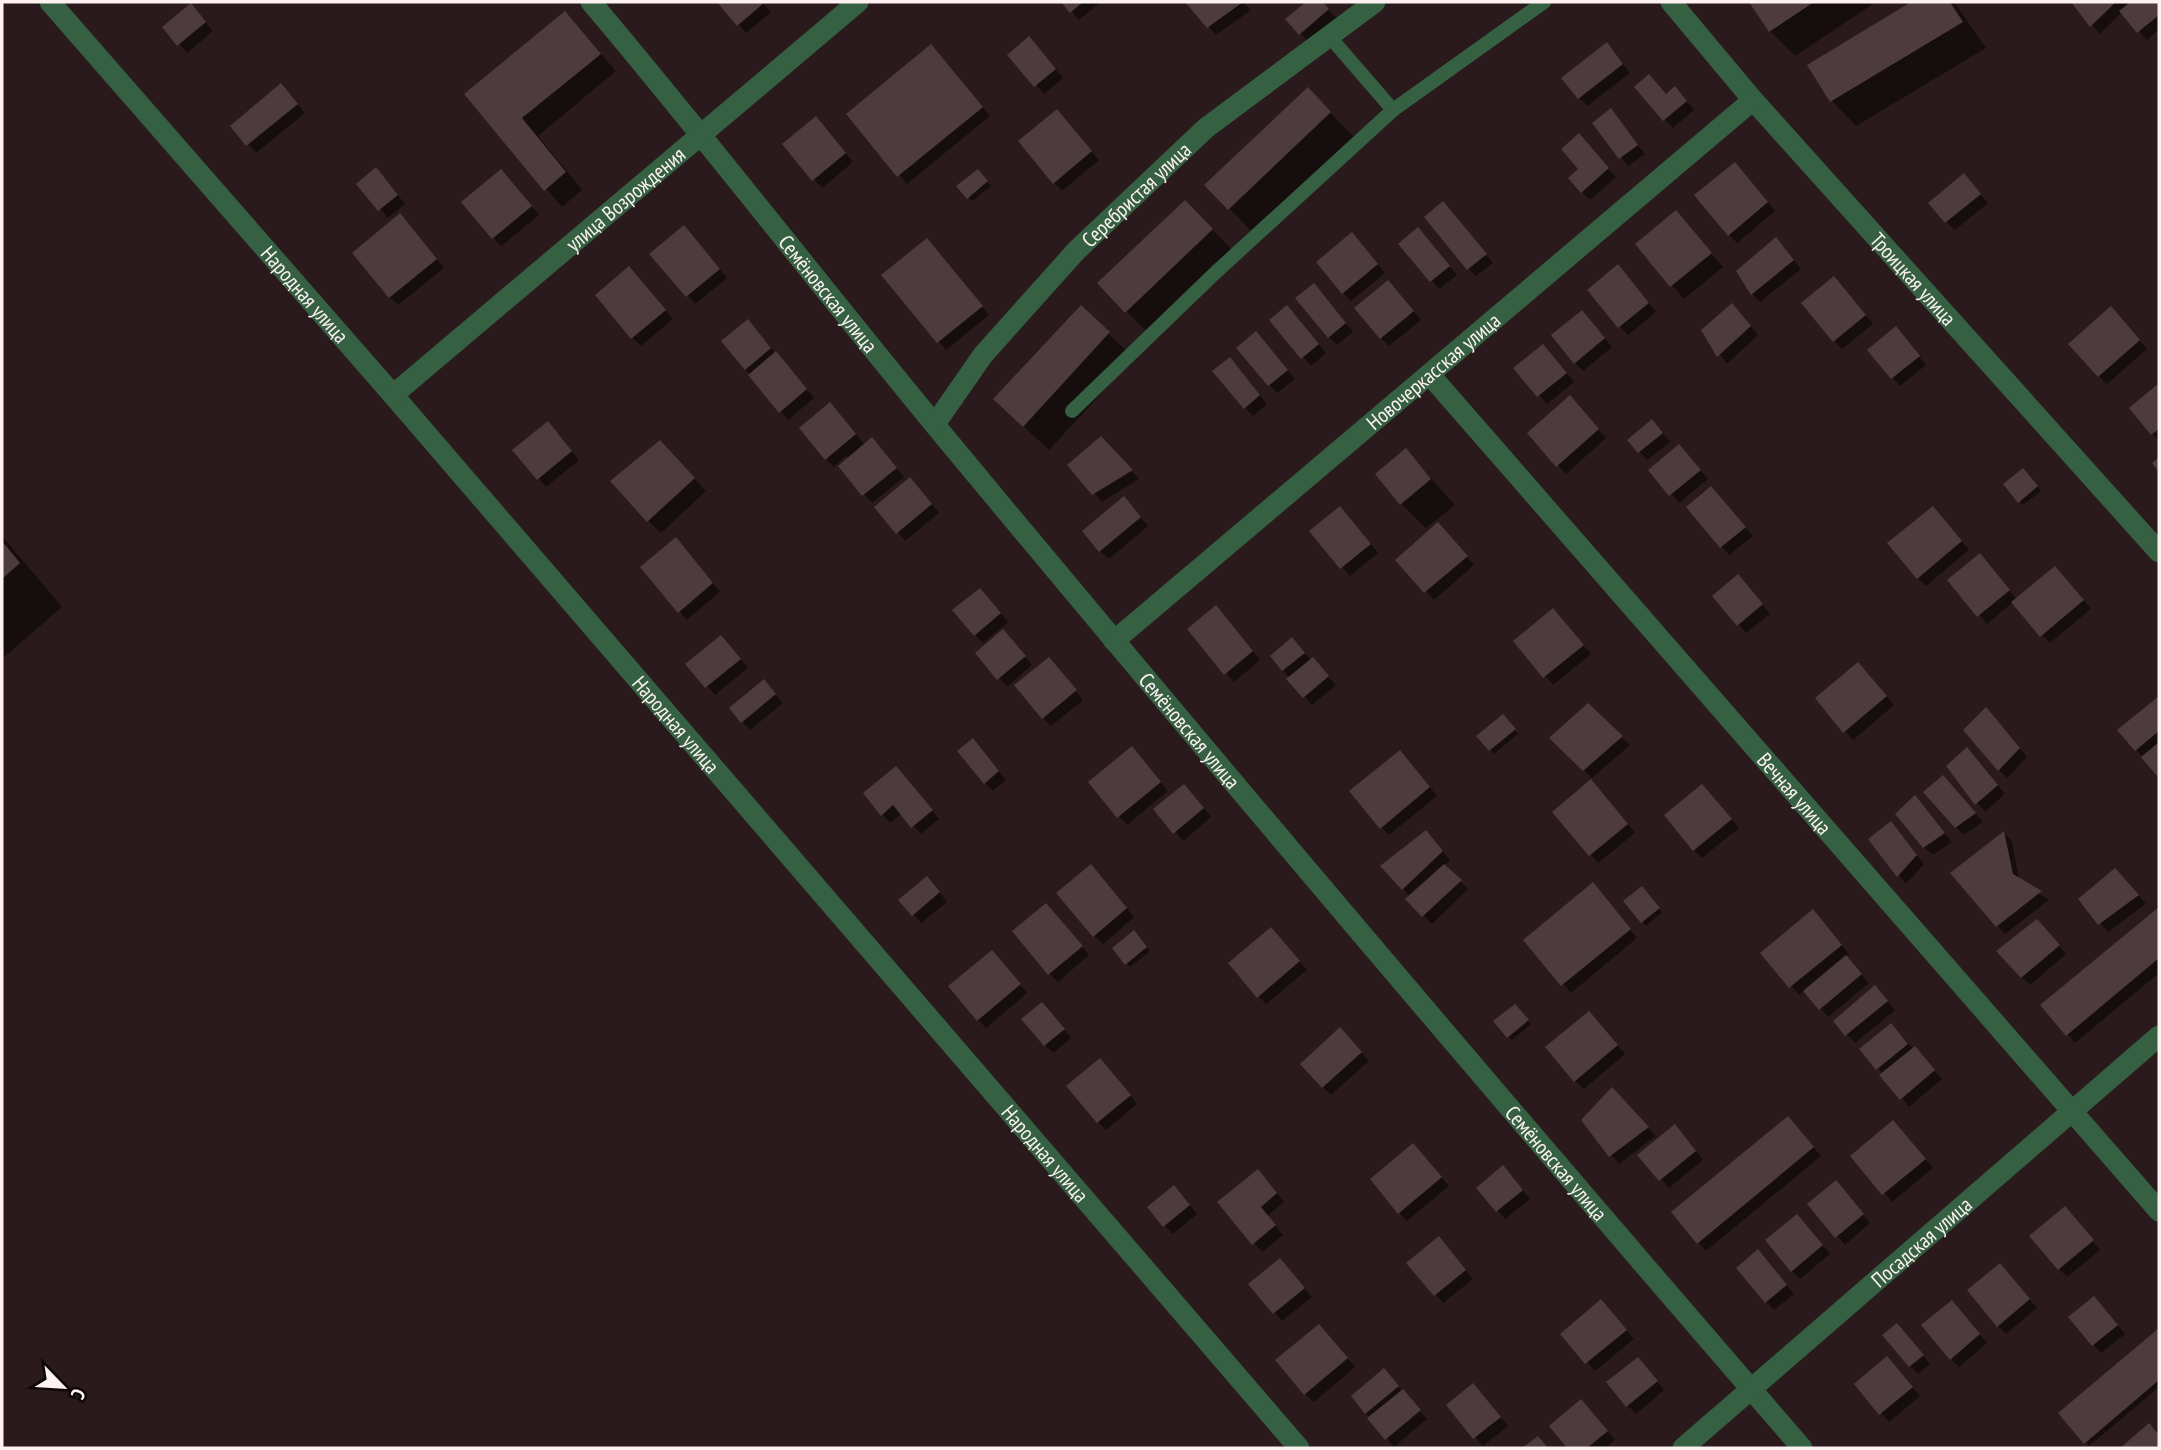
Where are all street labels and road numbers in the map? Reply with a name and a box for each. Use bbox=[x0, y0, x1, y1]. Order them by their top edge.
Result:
street label: Серебристая улица bbox=[1075, 136, 1196, 253]
street label: улица Возрождения bbox=[560, 141, 690, 257]
street label: Троицкая улица bbox=[1865, 226, 1962, 331]
street label: Семёновская улица bbox=[773, 229, 884, 358]
street label: Народная улица bbox=[255, 240, 355, 349]
street label: Новочеркасская улица bbox=[1360, 307, 1506, 435]
street label: Семёновская улица bbox=[1133, 667, 1246, 794]
street label: Народная улица bbox=[627, 670, 726, 779]
street label: Вечная улица bbox=[1752, 747, 1838, 840]
street label: Народная улица bbox=[996, 1099, 1095, 1208]
street label: Семёновская улица bbox=[1500, 1099, 1614, 1226]
street label: Посадская улица bbox=[1865, 1191, 1977, 1293]

